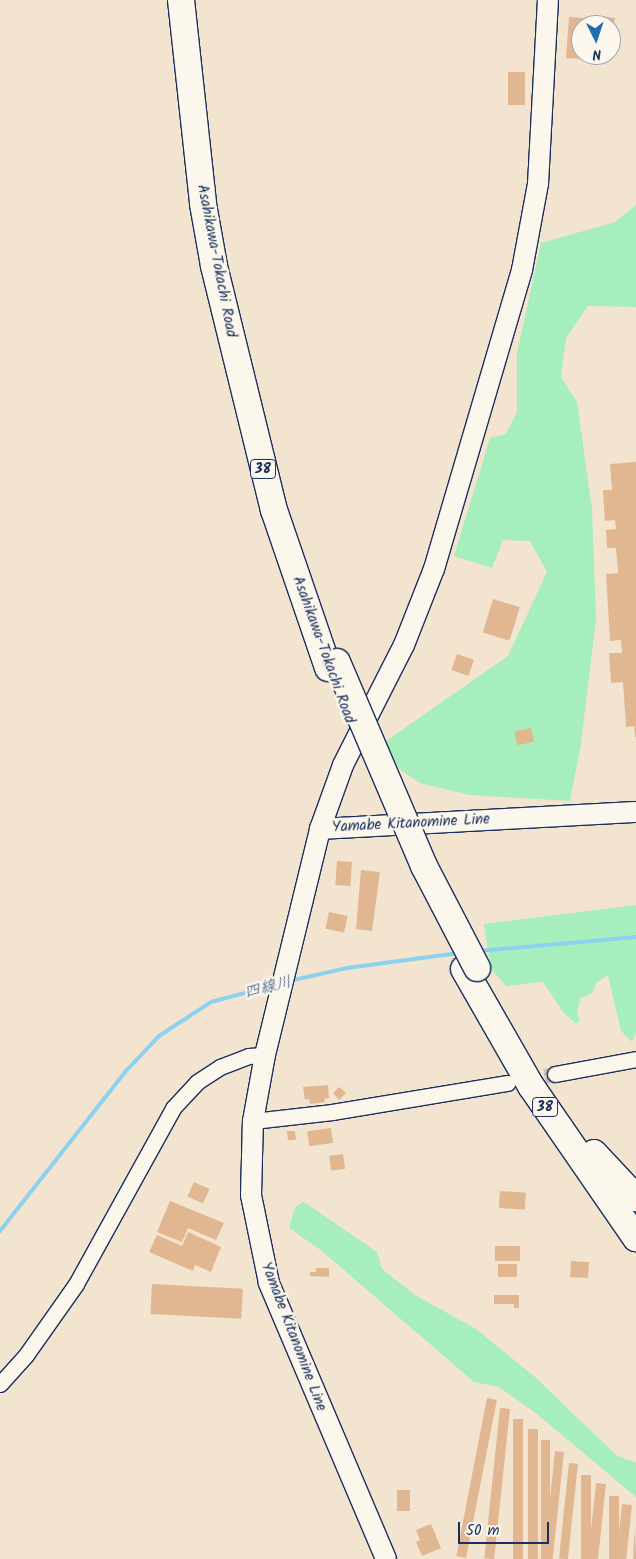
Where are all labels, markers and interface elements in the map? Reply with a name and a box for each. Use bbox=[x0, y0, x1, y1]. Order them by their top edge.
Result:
north arrow bbox=[571, 15, 621, 65]
text: N bbox=[592, 43, 602, 65]
street label: Asahikawa-Tokachi Road bbox=[192, 183, 240, 339]
road number: 38 bbox=[249, 458, 277, 480]
street label: Asahikawa-Tokachi Road bbox=[288, 574, 358, 726]
street label: Yamabe Kitanomine Line bbox=[332, 811, 490, 837]
water label: 四線川 bbox=[242, 973, 294, 1003]
road number: 38 bbox=[531, 1096, 559, 1118]
street label: Yamabe Kitanomine Line bbox=[256, 1260, 330, 1414]
scale bar bbox=[461, 1512, 552, 1544]
text: 50 m bbox=[466, 1519, 500, 1543]

